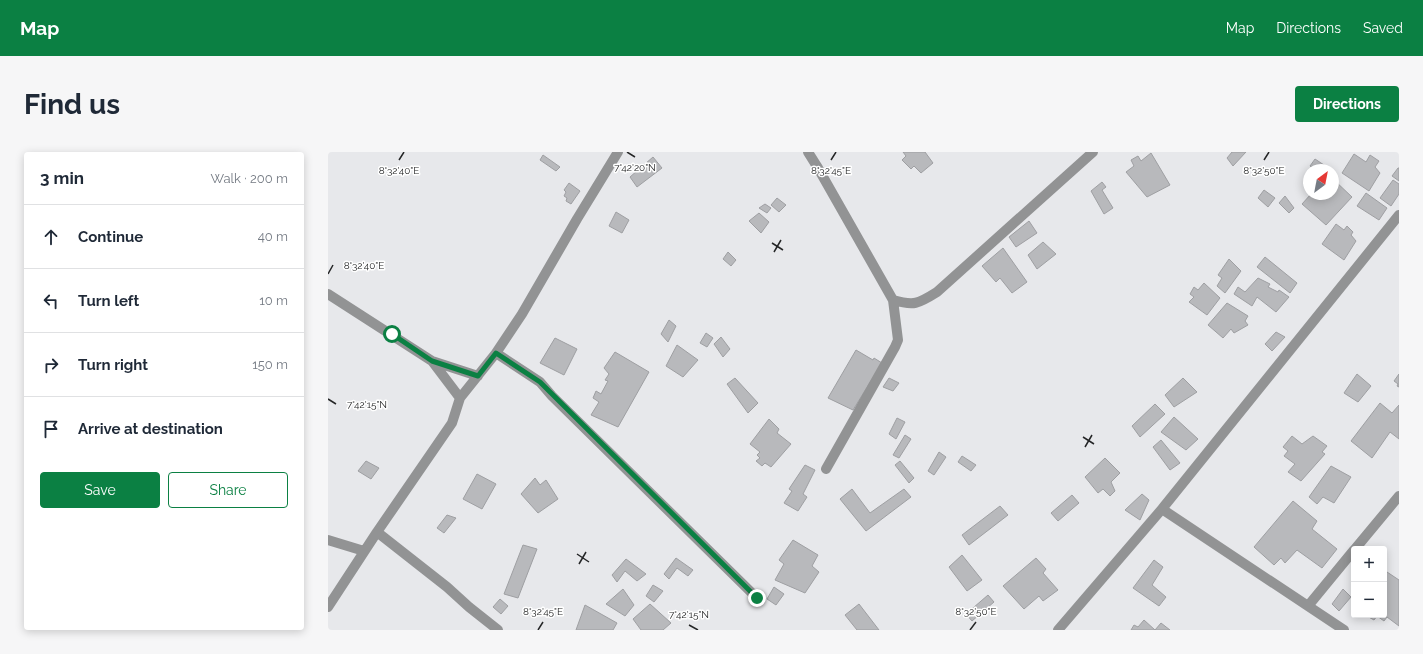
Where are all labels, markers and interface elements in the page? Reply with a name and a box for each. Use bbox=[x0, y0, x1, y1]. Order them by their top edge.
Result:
text: Map bbox=[20, 17, 59, 39]
text: Map bbox=[1226, 20, 1254, 36]
text: Directions bbox=[1276, 20, 1341, 36]
text: Saved bbox=[1363, 20, 1403, 36]
button: Directions bbox=[1295, 86, 1399, 122]
text: Find us bbox=[24, 88, 120, 121]
text: 7°42'20"N bbox=[614, 162, 656, 173]
north arrow bbox=[1303, 164, 1339, 200]
text: 8°32'40"E bbox=[379, 165, 419, 176]
text: 8°32'45"E bbox=[811, 165, 851, 176]
text: 8°32'50"E bbox=[1243, 165, 1285, 176]
text: 3 min bbox=[40, 168, 84, 188]
text: Walk · 200 m bbox=[211, 171, 288, 186]
icon: ahead bbox=[40, 226, 62, 248]
text: Continue bbox=[78, 228, 143, 246]
text: 40 m bbox=[258, 229, 288, 244]
text: 8°32'40"E bbox=[344, 260, 384, 271]
icon: left bbox=[40, 290, 62, 312]
text: Turn left bbox=[78, 292, 139, 310]
text: 10 m bbox=[259, 293, 288, 308]
route start bbox=[383, 325, 401, 343]
icon: right bbox=[40, 354, 62, 376]
text: Turn right bbox=[78, 356, 148, 374]
text: 150 m bbox=[252, 357, 288, 372]
text: 7°42'15"N bbox=[347, 399, 387, 410]
icon: arrive bbox=[40, 418, 62, 440]
text: Arrive at destination bbox=[78, 420, 223, 438]
button: Save bbox=[40, 472, 160, 508]
button: Share bbox=[168, 472, 288, 508]
map controls bbox=[1351, 546, 1387, 618]
button: + bbox=[1351, 546, 1387, 582]
button: − bbox=[1351, 582, 1387, 618]
route end bbox=[748, 589, 766, 607]
text: 8°32'45"E bbox=[523, 606, 563, 617]
text: 8°32'50"E bbox=[955, 606, 997, 617]
text: 7°42'15"N bbox=[669, 609, 709, 620]

